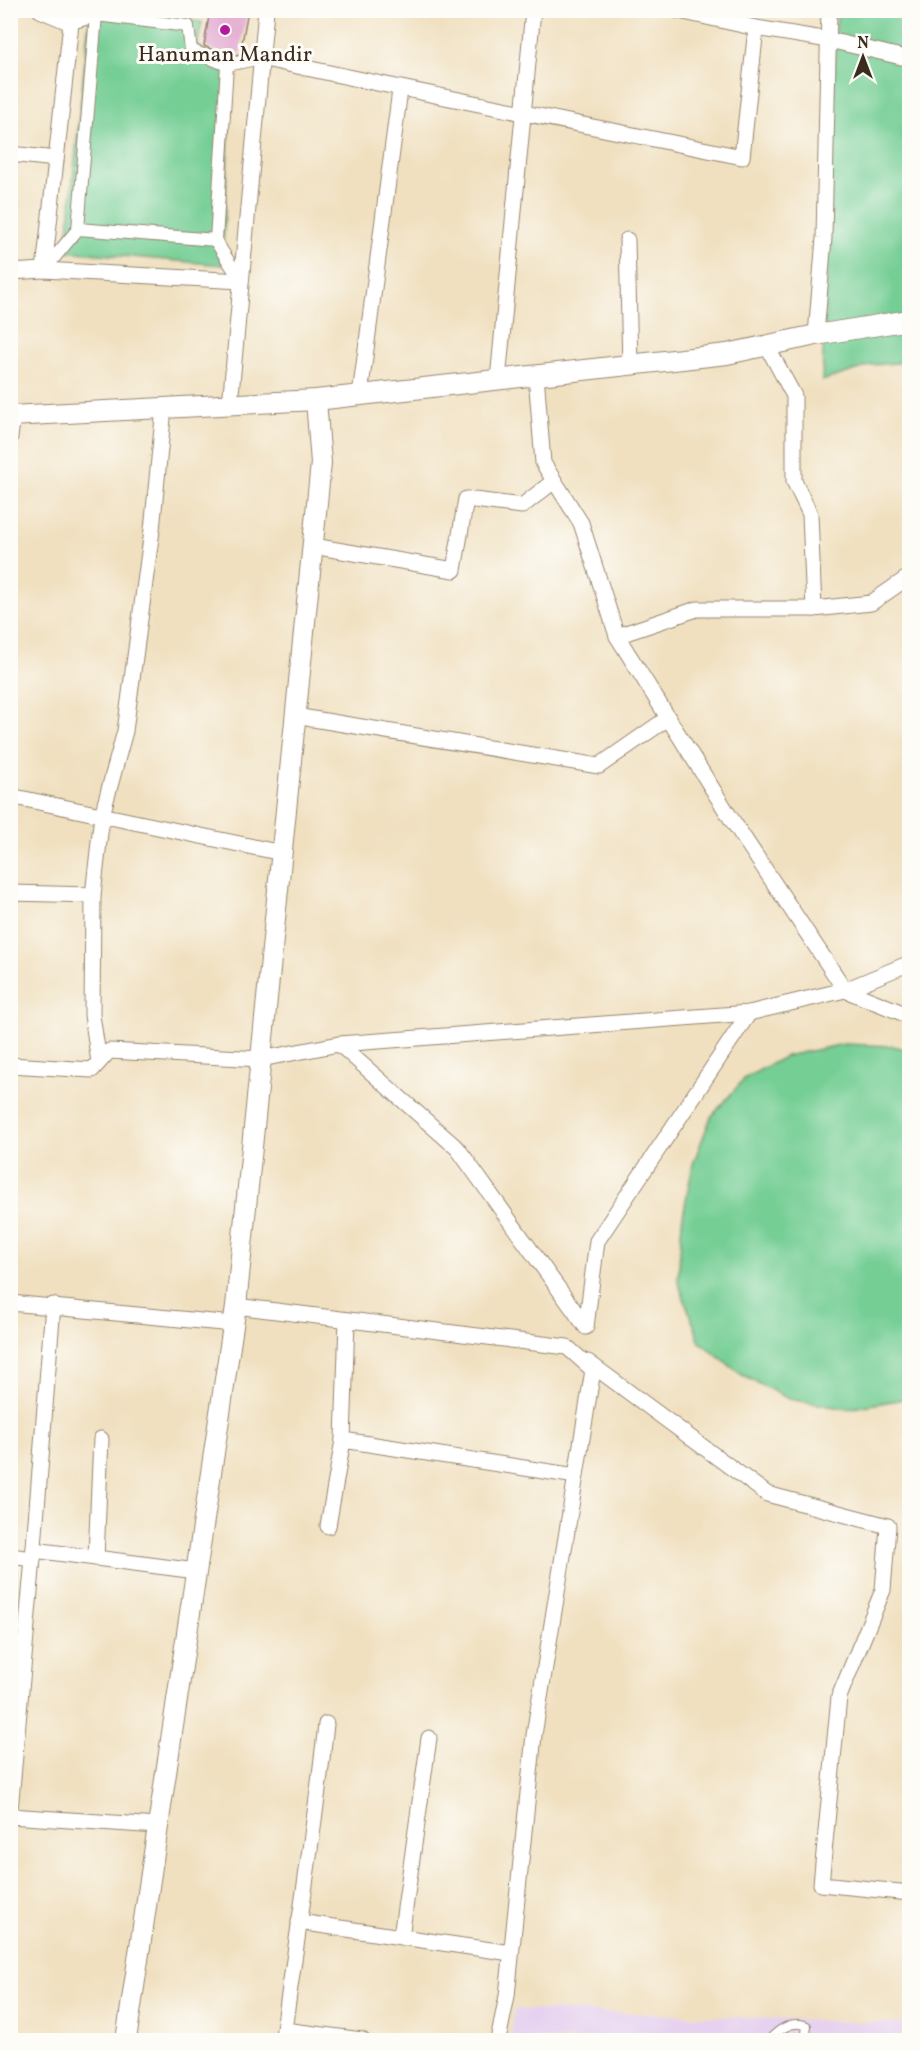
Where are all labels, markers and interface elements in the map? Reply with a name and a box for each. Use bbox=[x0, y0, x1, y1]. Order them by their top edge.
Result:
marker: Hanuman Mandir bbox=[218, 23, 232, 37]
north arrow bbox=[833, 27, 893, 87]
text: N bbox=[857, 33, 869, 55]
place label: Hanuman Mandir bbox=[138, 40, 312, 71]

